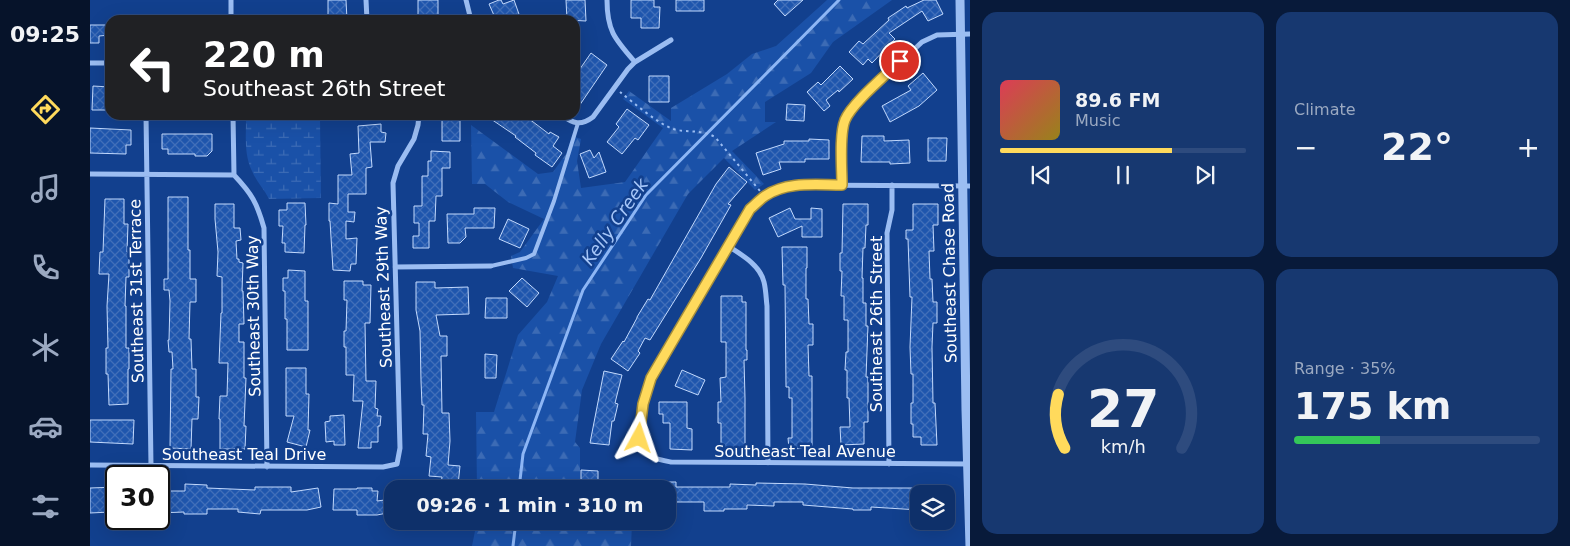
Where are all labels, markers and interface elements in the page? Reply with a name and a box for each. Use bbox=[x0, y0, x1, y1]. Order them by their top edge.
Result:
text: 09:25 bbox=[10, 22, 80, 47]
icon: left bbox=[120, 35, 185, 100]
text: 220 m bbox=[203, 35, 325, 75]
pin bbox=[879, 40, 921, 82]
icon: arrive bbox=[886, 47, 914, 75]
text: Southeast 26th Street bbox=[203, 76, 445, 101]
text: 89.6 FM bbox=[1075, 89, 1160, 111]
icon: directions bbox=[28, 92, 63, 127]
text: Climate bbox=[1294, 100, 1356, 119]
text: Music bbox=[1075, 111, 1121, 130]
text: 22° bbox=[1381, 125, 1453, 169]
text: − bbox=[1294, 131, 1317, 164]
text: + bbox=[1517, 131, 1540, 164]
icon: previous bbox=[1027, 161, 1055, 189]
icon: pause bbox=[1109, 161, 1137, 189]
icon: next bbox=[1191, 161, 1219, 189]
icon: music bbox=[28, 171, 63, 206]
water label: Kelly Creek bbox=[577, 173, 653, 269]
street label: Southeast Chase Road bbox=[938, 183, 961, 363]
street label: Southeast 31st Terrace bbox=[125, 199, 148, 383]
street label: Southeast 29th Way bbox=[371, 206, 396, 368]
street label: Southeast 30th Way bbox=[243, 235, 264, 397]
street label: Southeast 26th Street bbox=[867, 236, 886, 412]
icon: phone bbox=[28, 250, 63, 285]
icon: climate bbox=[28, 330, 63, 365]
text: Range · 35% bbox=[1294, 359, 1396, 378]
text: 27 bbox=[1087, 379, 1159, 439]
text: 175 km bbox=[1294, 384, 1451, 428]
icon: car bbox=[28, 409, 63, 444]
position arrow bbox=[612, 411, 664, 463]
text: km/h bbox=[1100, 436, 1146, 457]
street label: Southeast Teal Avenue bbox=[714, 442, 896, 461]
street label: Southeast Teal Drive bbox=[162, 445, 326, 464]
speed limit sign: 30 bbox=[105, 465, 170, 530]
map controls bbox=[910, 485, 955, 530]
button: layers bbox=[910, 485, 955, 530]
icon: filters bbox=[28, 489, 63, 524]
text: 09:26 · 1 min · 310 m bbox=[416, 494, 644, 516]

